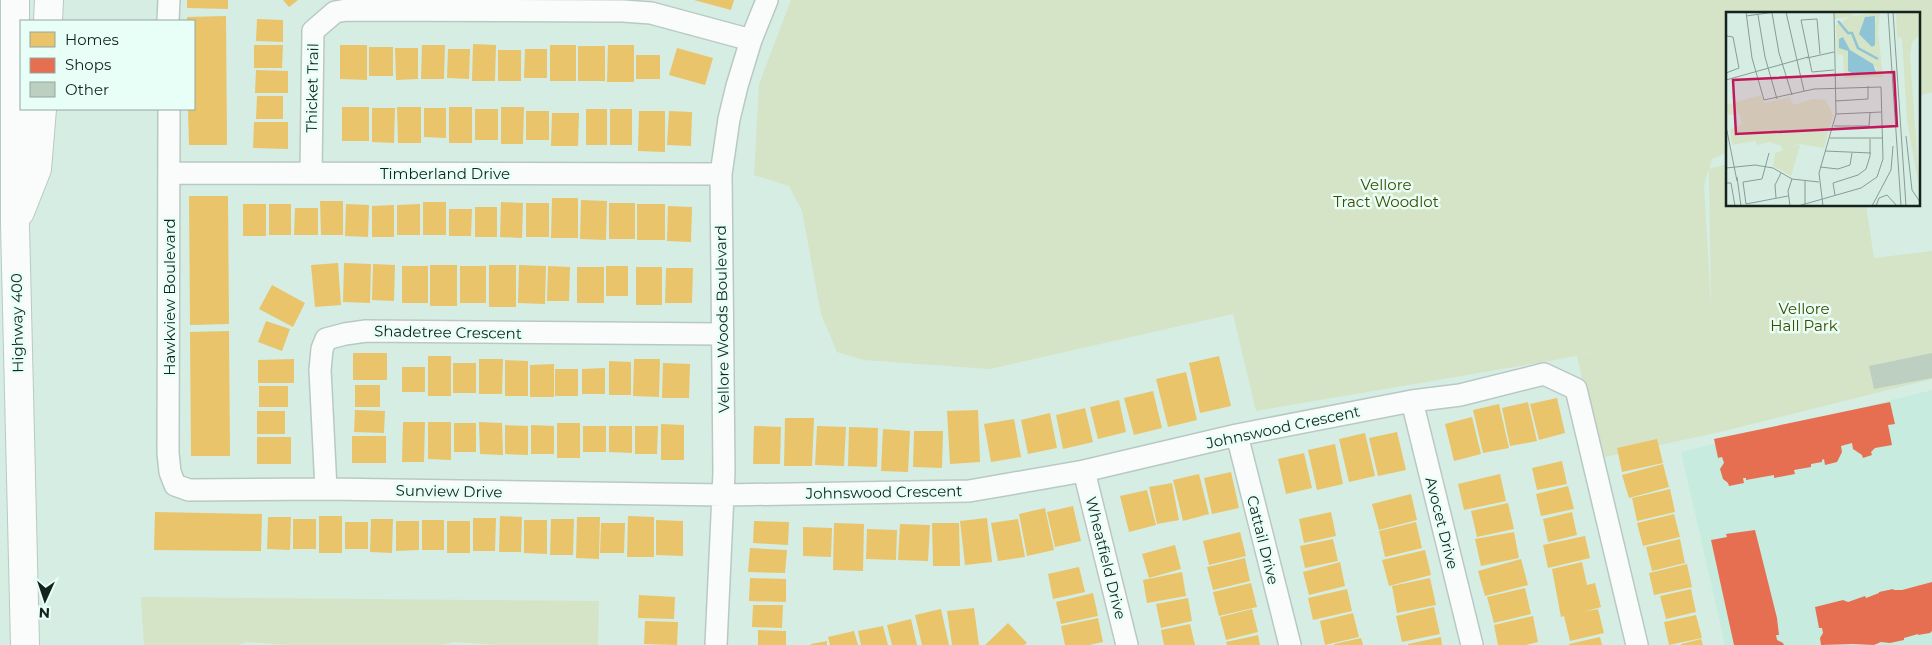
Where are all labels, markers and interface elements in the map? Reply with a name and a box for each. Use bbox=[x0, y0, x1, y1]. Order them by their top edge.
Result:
inset map bbox=[1726, 12, 1920, 206]
legend bbox=[20, 20, 195, 110]
text: Homes bbox=[65, 30, 119, 49]
street label: Thicket Trail bbox=[302, 43, 322, 133]
text: Shops bbox=[65, 55, 111, 74]
text: Other bbox=[65, 80, 109, 99]
street label: Timberland Drive bbox=[380, 164, 510, 183]
park label: Vellore Tract Woodlot bbox=[1333, 175, 1439, 211]
street label: Hawkview Boulevard bbox=[160, 218, 179, 376]
street label: Vellore Woods Boulevard bbox=[711, 225, 733, 413]
street label: Highway 400 bbox=[7, 273, 27, 373]
park label: Vellore Hall Park bbox=[1770, 299, 1838, 335]
street label: Shadetree Crescent bbox=[374, 321, 522, 343]
street label: Johnswood Crescent bbox=[1203, 401, 1362, 453]
street label: Avocet Drive bbox=[1421, 475, 1463, 571]
street label: Sunview Drive bbox=[395, 481, 503, 501]
street label: Johnswood Crescent bbox=[805, 481, 962, 503]
street label: Cattail Drive bbox=[1243, 493, 1283, 587]
street label: Wheatfield Drive bbox=[1082, 495, 1130, 621]
north arrow bbox=[20, 575, 70, 625]
text: N bbox=[38, 604, 50, 622]

